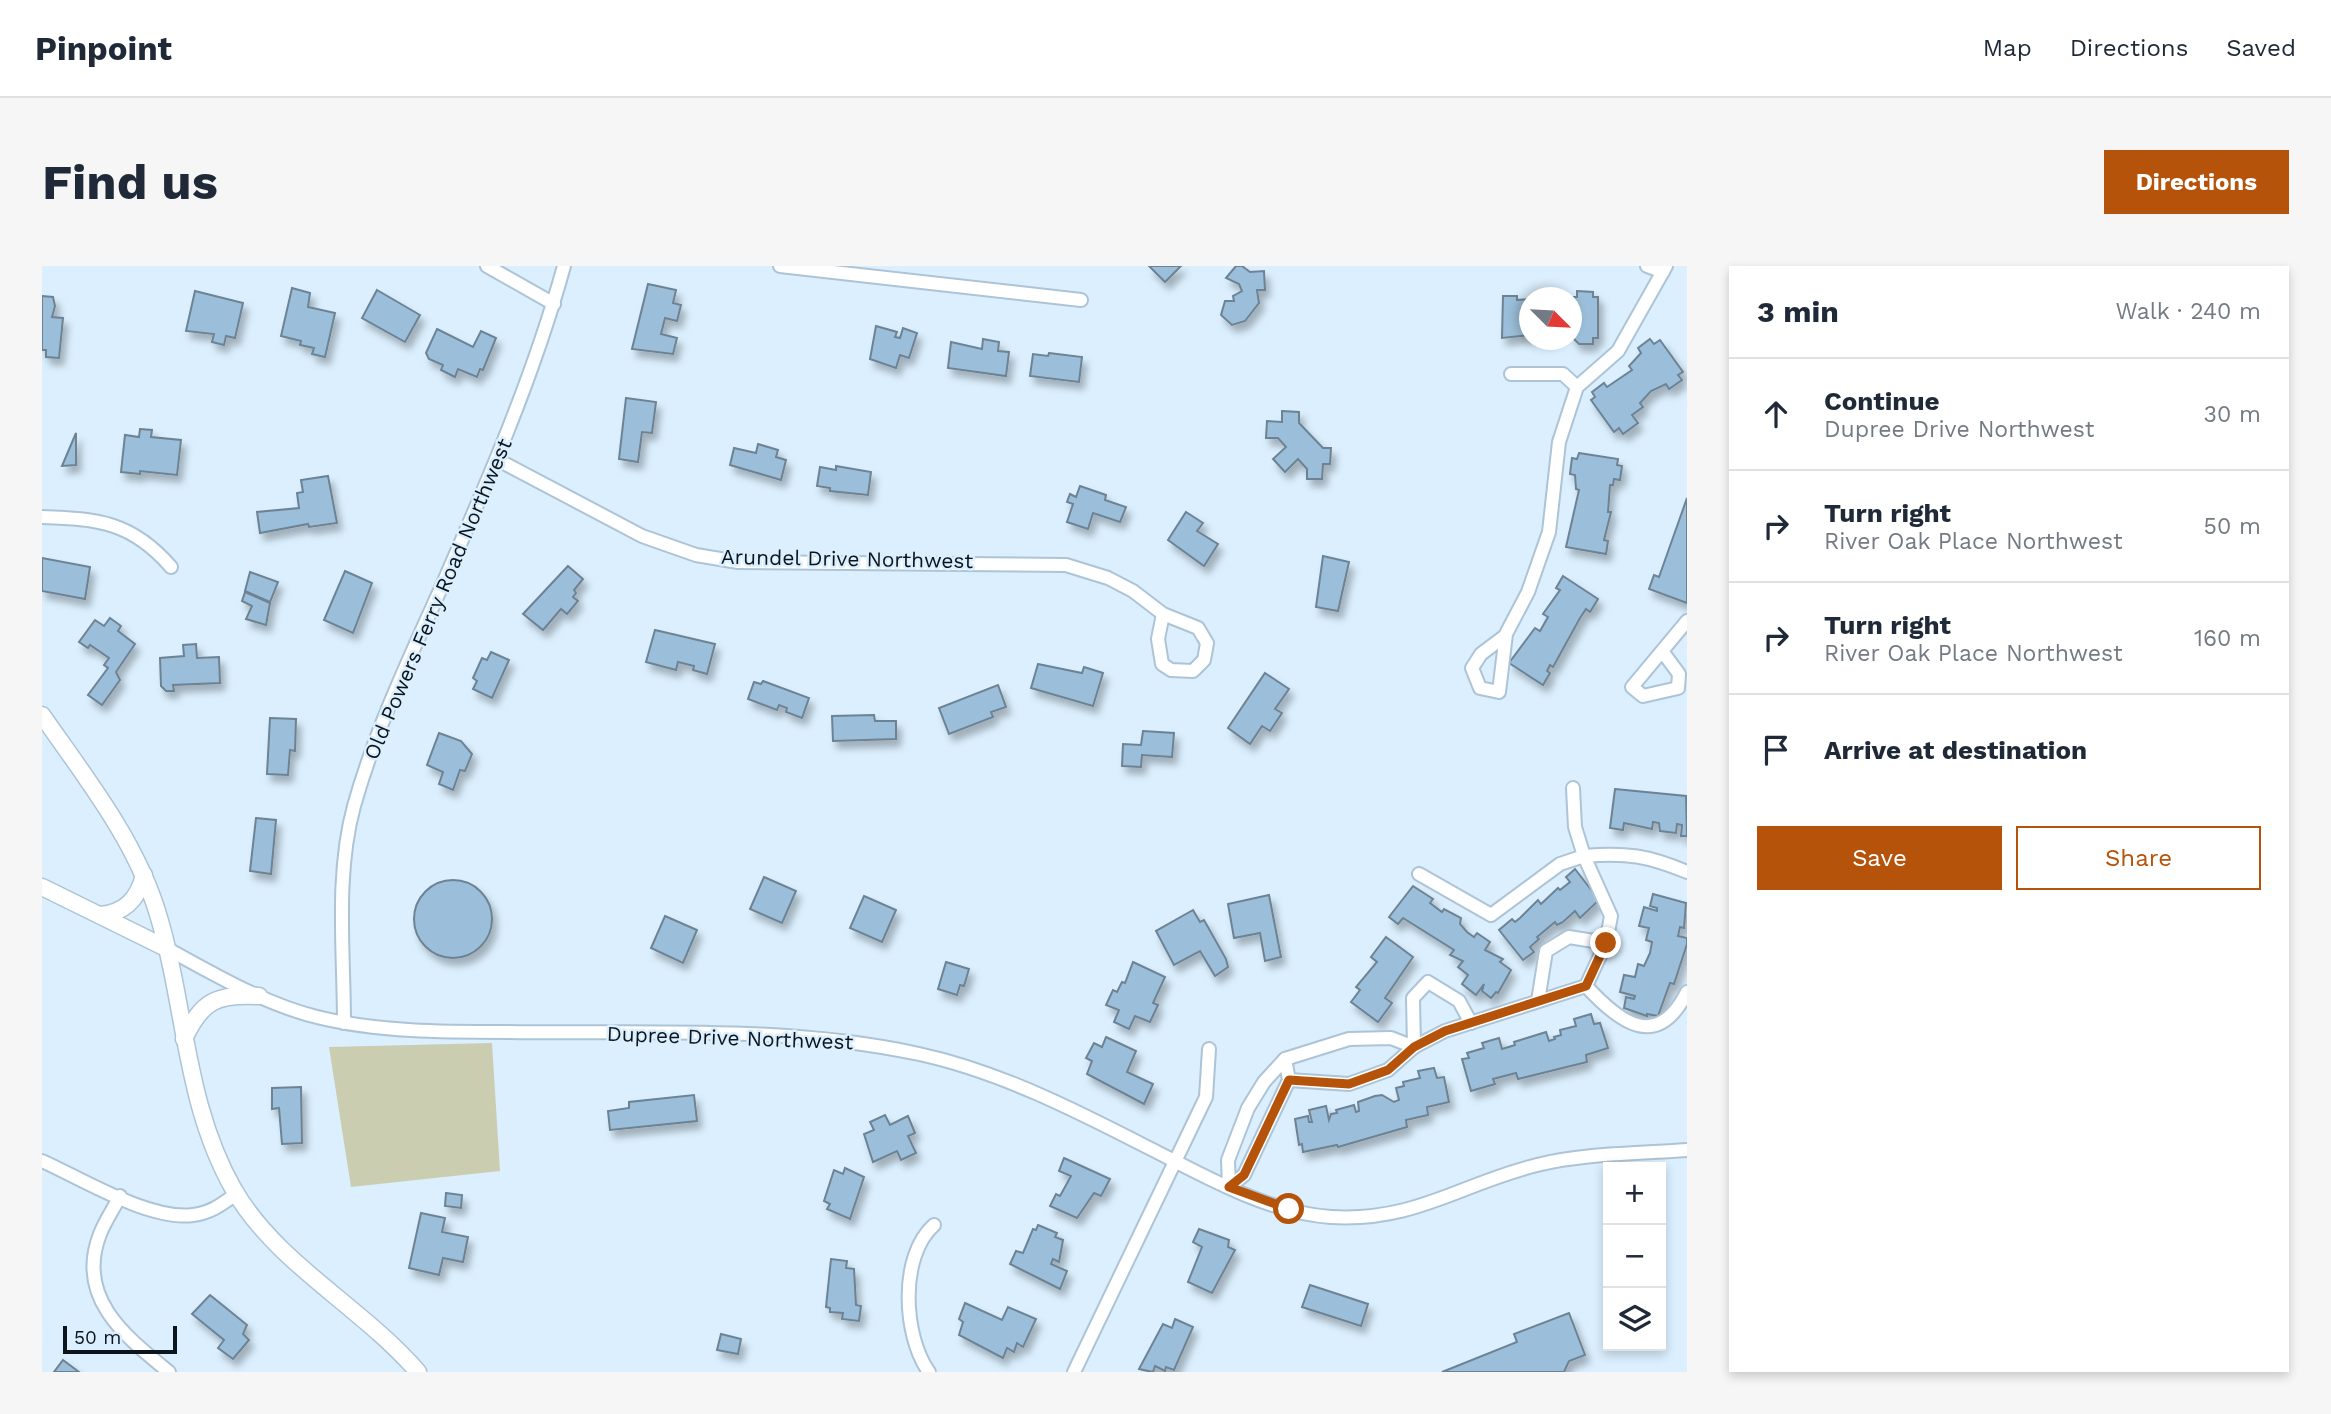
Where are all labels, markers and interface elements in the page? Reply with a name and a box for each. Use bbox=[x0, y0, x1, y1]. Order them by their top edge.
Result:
text: Pinpoint bbox=[35, 29, 172, 68]
text: Map bbox=[1983, 34, 2032, 62]
text: Directions bbox=[2070, 34, 2188, 62]
text: Saved bbox=[2226, 34, 2296, 62]
button: Directions bbox=[2104, 150, 2289, 214]
text: Find us bbox=[42, 153, 218, 211]
north arrow bbox=[1519, 287, 1582, 350]
text: 3 min bbox=[1757, 294, 1839, 329]
text: Walk · 240 m bbox=[2116, 298, 2261, 325]
text: Continue bbox=[1824, 386, 1940, 416]
icon: ahead bbox=[1757, 395, 1795, 433]
text: 30 m bbox=[2204, 401, 2261, 428]
text: Dupree Drive Northwest bbox=[1824, 416, 2094, 443]
street label: Old Powers Ferry Road Northwest bbox=[358, 434, 517, 763]
text: Turn right bbox=[1824, 498, 1951, 528]
icon: right bbox=[1757, 507, 1795, 545]
text: 50 m bbox=[2204, 513, 2261, 540]
text: River Oak Place Northwest bbox=[1824, 528, 2123, 555]
street label: Arundel Drive Northwest bbox=[721, 544, 974, 573]
text: Turn right bbox=[1824, 610, 1951, 640]
icon: right bbox=[1757, 619, 1795, 657]
text: 160 m bbox=[2194, 625, 2261, 652]
text: River Oak Place Northwest bbox=[1824, 640, 2123, 667]
icon: arrive bbox=[1757, 731, 1795, 769]
text: Arrive at destination bbox=[1824, 735, 2087, 765]
button: Save bbox=[1757, 826, 2002, 890]
button: Share bbox=[2016, 826, 2261, 890]
route end bbox=[1590, 927, 1621, 958]
street label: Dupree Drive Northwest bbox=[606, 1021, 854, 1054]
map controls bbox=[1603, 1162, 1666, 1351]
button: + bbox=[1603, 1162, 1666, 1225]
route start bbox=[1273, 1193, 1304, 1224]
button: − bbox=[1603, 1225, 1666, 1288]
button: layers bbox=[1603, 1288, 1666, 1351]
scale bar bbox=[63, 1323, 177, 1355]
text: 50 m bbox=[74, 1326, 121, 1349]

